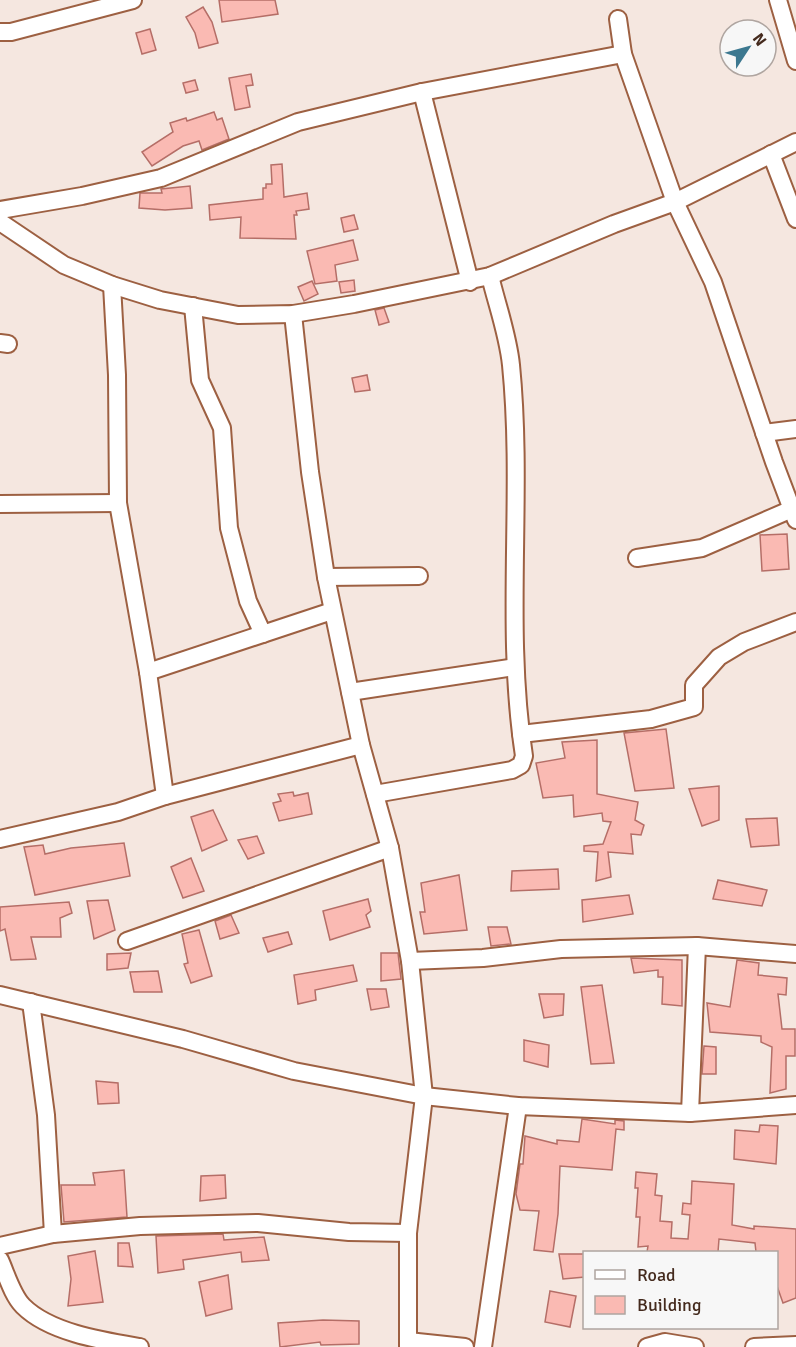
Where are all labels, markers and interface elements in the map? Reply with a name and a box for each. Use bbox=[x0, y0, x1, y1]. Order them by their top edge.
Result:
north arrow bbox=[718, 18, 778, 78]
text: N bbox=[748, 29, 771, 50]
legend bbox=[583, 1251, 778, 1329]
text: Road bbox=[637, 1264, 676, 1286]
text: Building bbox=[637, 1294, 701, 1316]

